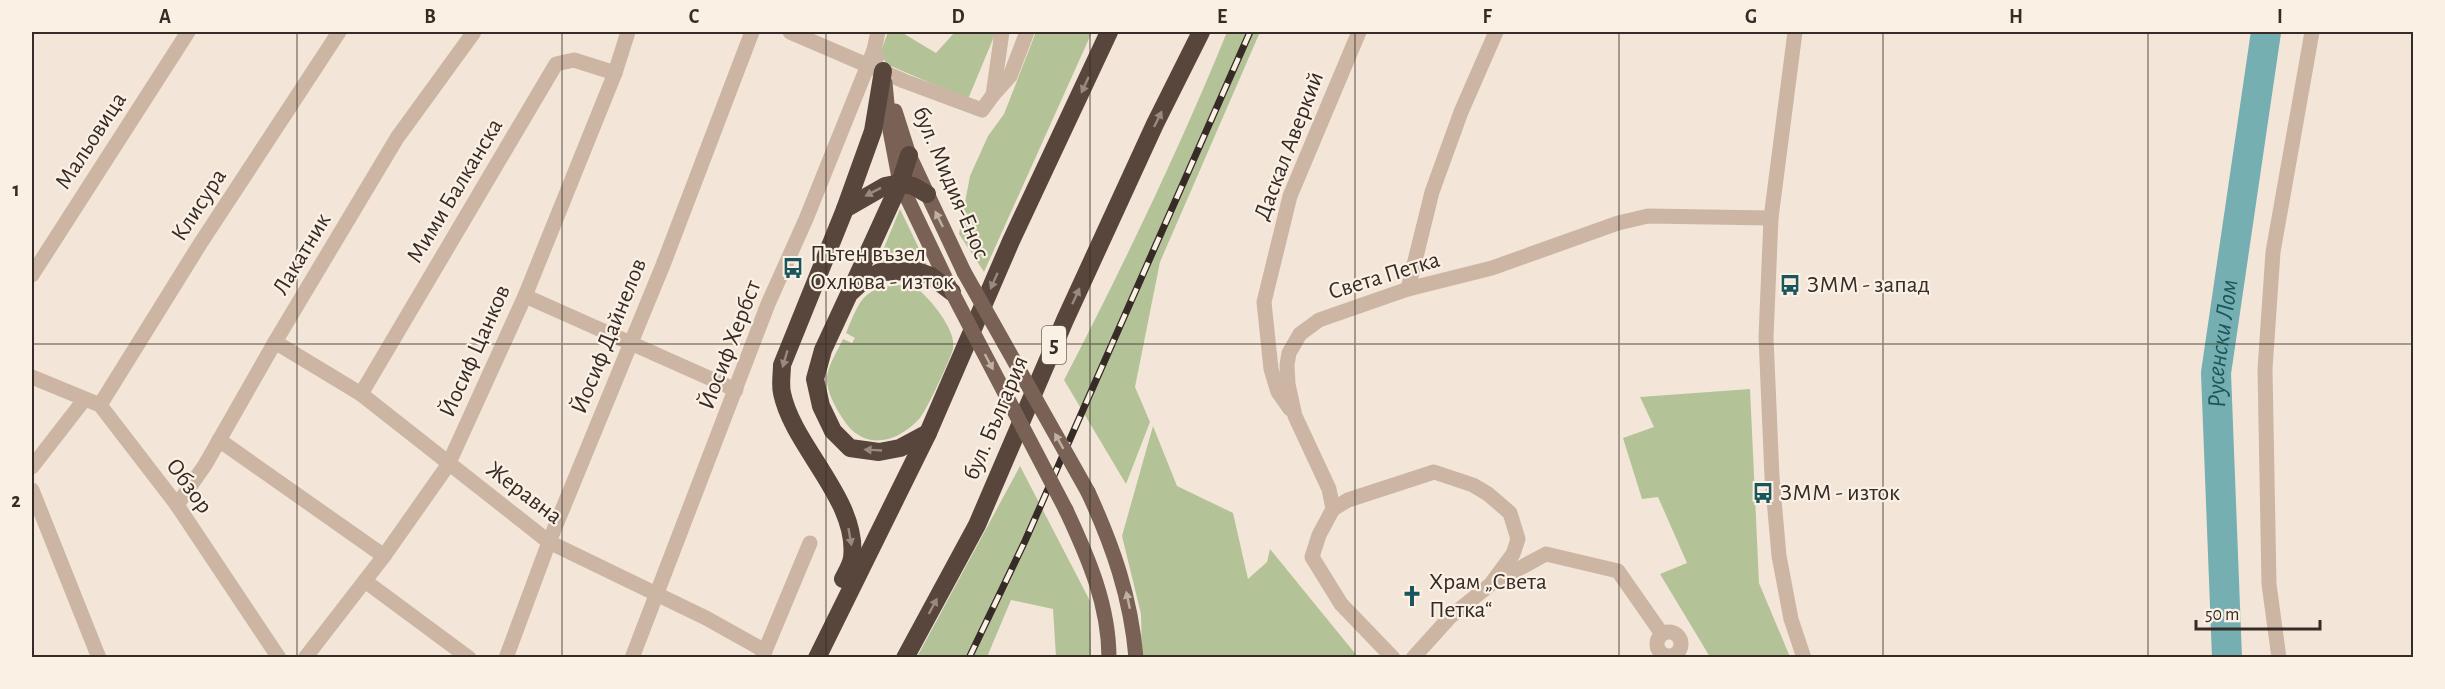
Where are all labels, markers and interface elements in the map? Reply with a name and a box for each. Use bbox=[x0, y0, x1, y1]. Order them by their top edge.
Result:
text: A bbox=[159, 7, 171, 27]
text: B bbox=[424, 7, 436, 27]
text: C bbox=[689, 7, 700, 27]
text: D bbox=[951, 7, 965, 27]
text: E bbox=[1217, 7, 1227, 27]
text: F bbox=[1482, 7, 1492, 27]
text: G bbox=[1745, 7, 1757, 27]
text: H bbox=[2009, 7, 2023, 27]
text: I bbox=[2277, 7, 2283, 27]
street label: Даскал Аверкий bbox=[1250, 68, 1328, 224]
one-way arrow bbox=[1080, 76, 1089, 93]
street label: Мальовица bbox=[51, 88, 131, 194]
street label: бул. Мидия-Енос bbox=[908, 103, 994, 263]
one-way arrow bbox=[1153, 110, 1162, 127]
street label: Мими Балканска bbox=[403, 115, 508, 267]
street label: Клисура bbox=[167, 165, 231, 245]
text: 1 bbox=[12, 180, 20, 200]
one-way arrow bbox=[864, 187, 881, 197]
street label: Лакатник bbox=[268, 209, 336, 299]
one-way arrow bbox=[935, 211, 944, 228]
place label: Пътен възел Охлюва - изток bbox=[810, 242, 954, 294]
street label: Света Петка bbox=[1325, 248, 1443, 304]
street label: Йосиф Дайнелов bbox=[567, 255, 651, 417]
bus stop icon: Пътен възел Охлюва - изток bbox=[781, 256, 805, 280]
one-way arrow bbox=[989, 272, 999, 290]
bus stop icon: ЗММ - запад bbox=[1778, 273, 1802, 297]
place label: ЗММ - запад bbox=[1807, 273, 1930, 297]
street label: Йосиф Хербст bbox=[694, 277, 766, 413]
water label: Русенски Лом bbox=[2203, 278, 2243, 408]
street label: Йосиф Цанков bbox=[435, 281, 515, 421]
one-way arrow bbox=[1071, 287, 1080, 304]
road number: 5 bbox=[1042, 326, 1066, 364]
one-way arrow bbox=[780, 350, 789, 368]
street label: бул. България bbox=[959, 352, 1033, 484]
one-way arrow bbox=[984, 354, 994, 371]
one-way arrow bbox=[1055, 433, 1065, 450]
one-way arrow bbox=[864, 446, 883, 455]
street label: Обзор bbox=[161, 454, 217, 518]
street label: Жеравна bbox=[482, 457, 566, 529]
bus stop icon: ЗММ - изток bbox=[1751, 481, 1775, 505]
place label: ЗММ - изток bbox=[1780, 481, 1900, 505]
text: 2 bbox=[11, 491, 21, 511]
one-way arrow bbox=[846, 528, 855, 547]
place label: Храм „Света Петка“ bbox=[1429, 570, 1547, 622]
church icon: Храм „Света Петка“ bbox=[1400, 584, 1424, 608]
one-way arrow bbox=[1123, 590, 1132, 609]
scale bar bbox=[2196, 593, 2320, 631]
one-way arrow bbox=[928, 597, 938, 614]
text: 50 m bbox=[2205, 606, 2239, 624]

